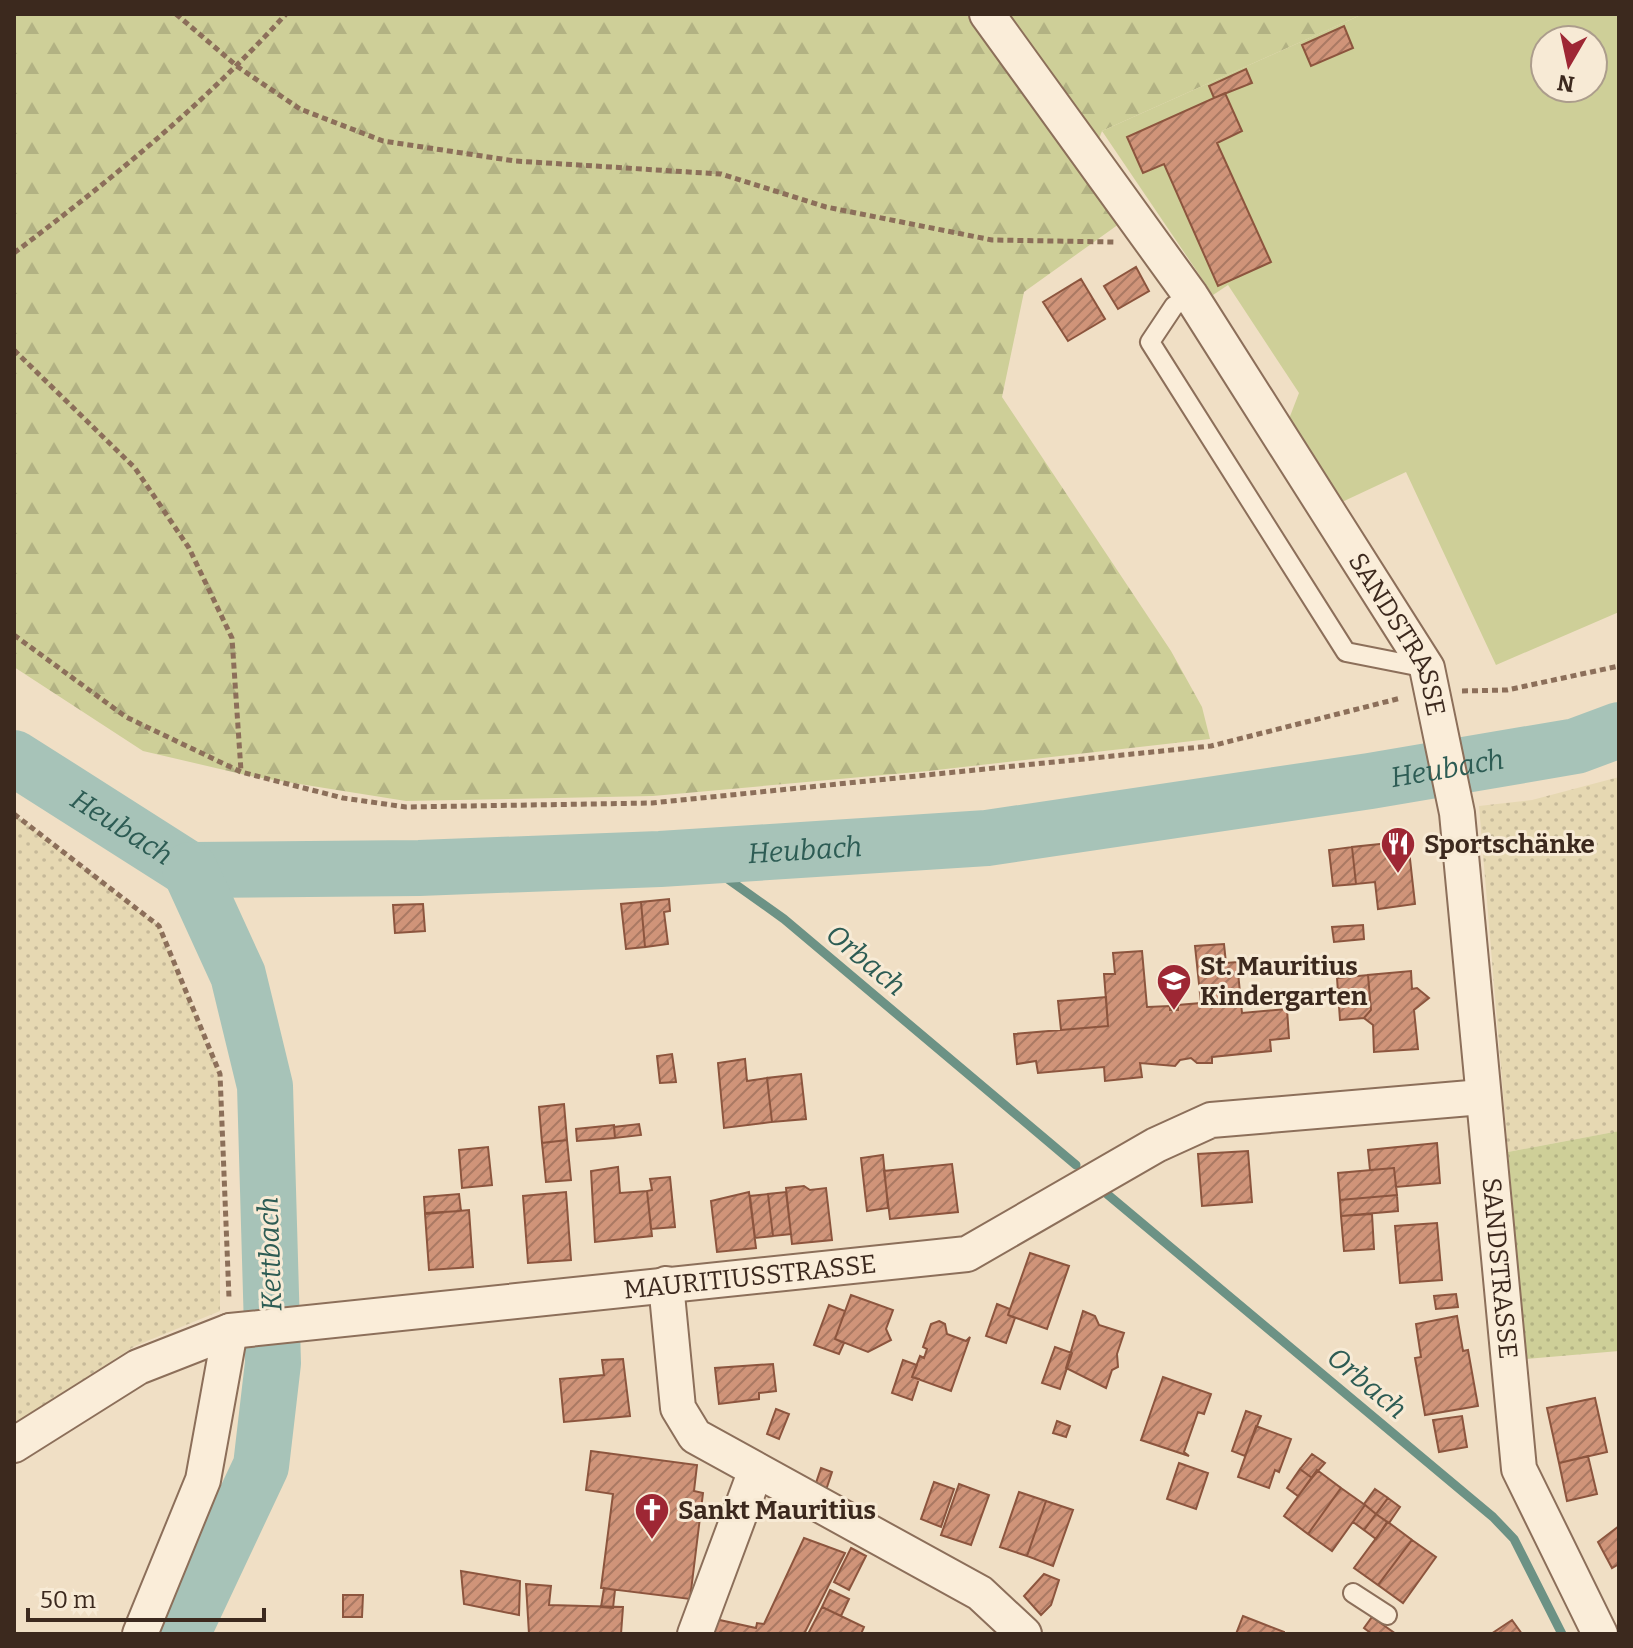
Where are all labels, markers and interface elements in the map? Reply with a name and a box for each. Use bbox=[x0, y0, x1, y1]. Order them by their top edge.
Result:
north arrow bbox=[1529, 24, 1609, 104]
text: N bbox=[1555, 69, 1576, 98]
street label: SANDSTRASSE bbox=[1342, 547, 1452, 719]
water label: Heubach bbox=[1388, 742, 1506, 794]
water label: Heubach bbox=[65, 782, 179, 871]
restaurant icon: Sportschänke bbox=[1379, 825, 1417, 875]
place label: Sportschänke bbox=[1424, 829, 1595, 860]
water label: Heubach bbox=[747, 830, 863, 870]
water label: Orbach bbox=[820, 917, 912, 1003]
place label: St. Mauritius Kindergarten bbox=[1200, 951, 1368, 1012]
school or university icon: St. Mauritius Kindergarten bbox=[1155, 962, 1193, 1012]
street label: SANDSTRASSE bbox=[1476, 1176, 1524, 1360]
water label: Kettbach bbox=[252, 1196, 288, 1312]
street label: MAURITIUSSTRASSE bbox=[622, 1248, 878, 1305]
water label: Orbach bbox=[1321, 1340, 1413, 1426]
church icon: Sankt Mauritius bbox=[633, 1491, 671, 1541]
place label: Sankt Mauritius bbox=[678, 1495, 876, 1526]
scale bar bbox=[28, 1572, 264, 1622]
text: 50 m bbox=[40, 1586, 96, 1614]

